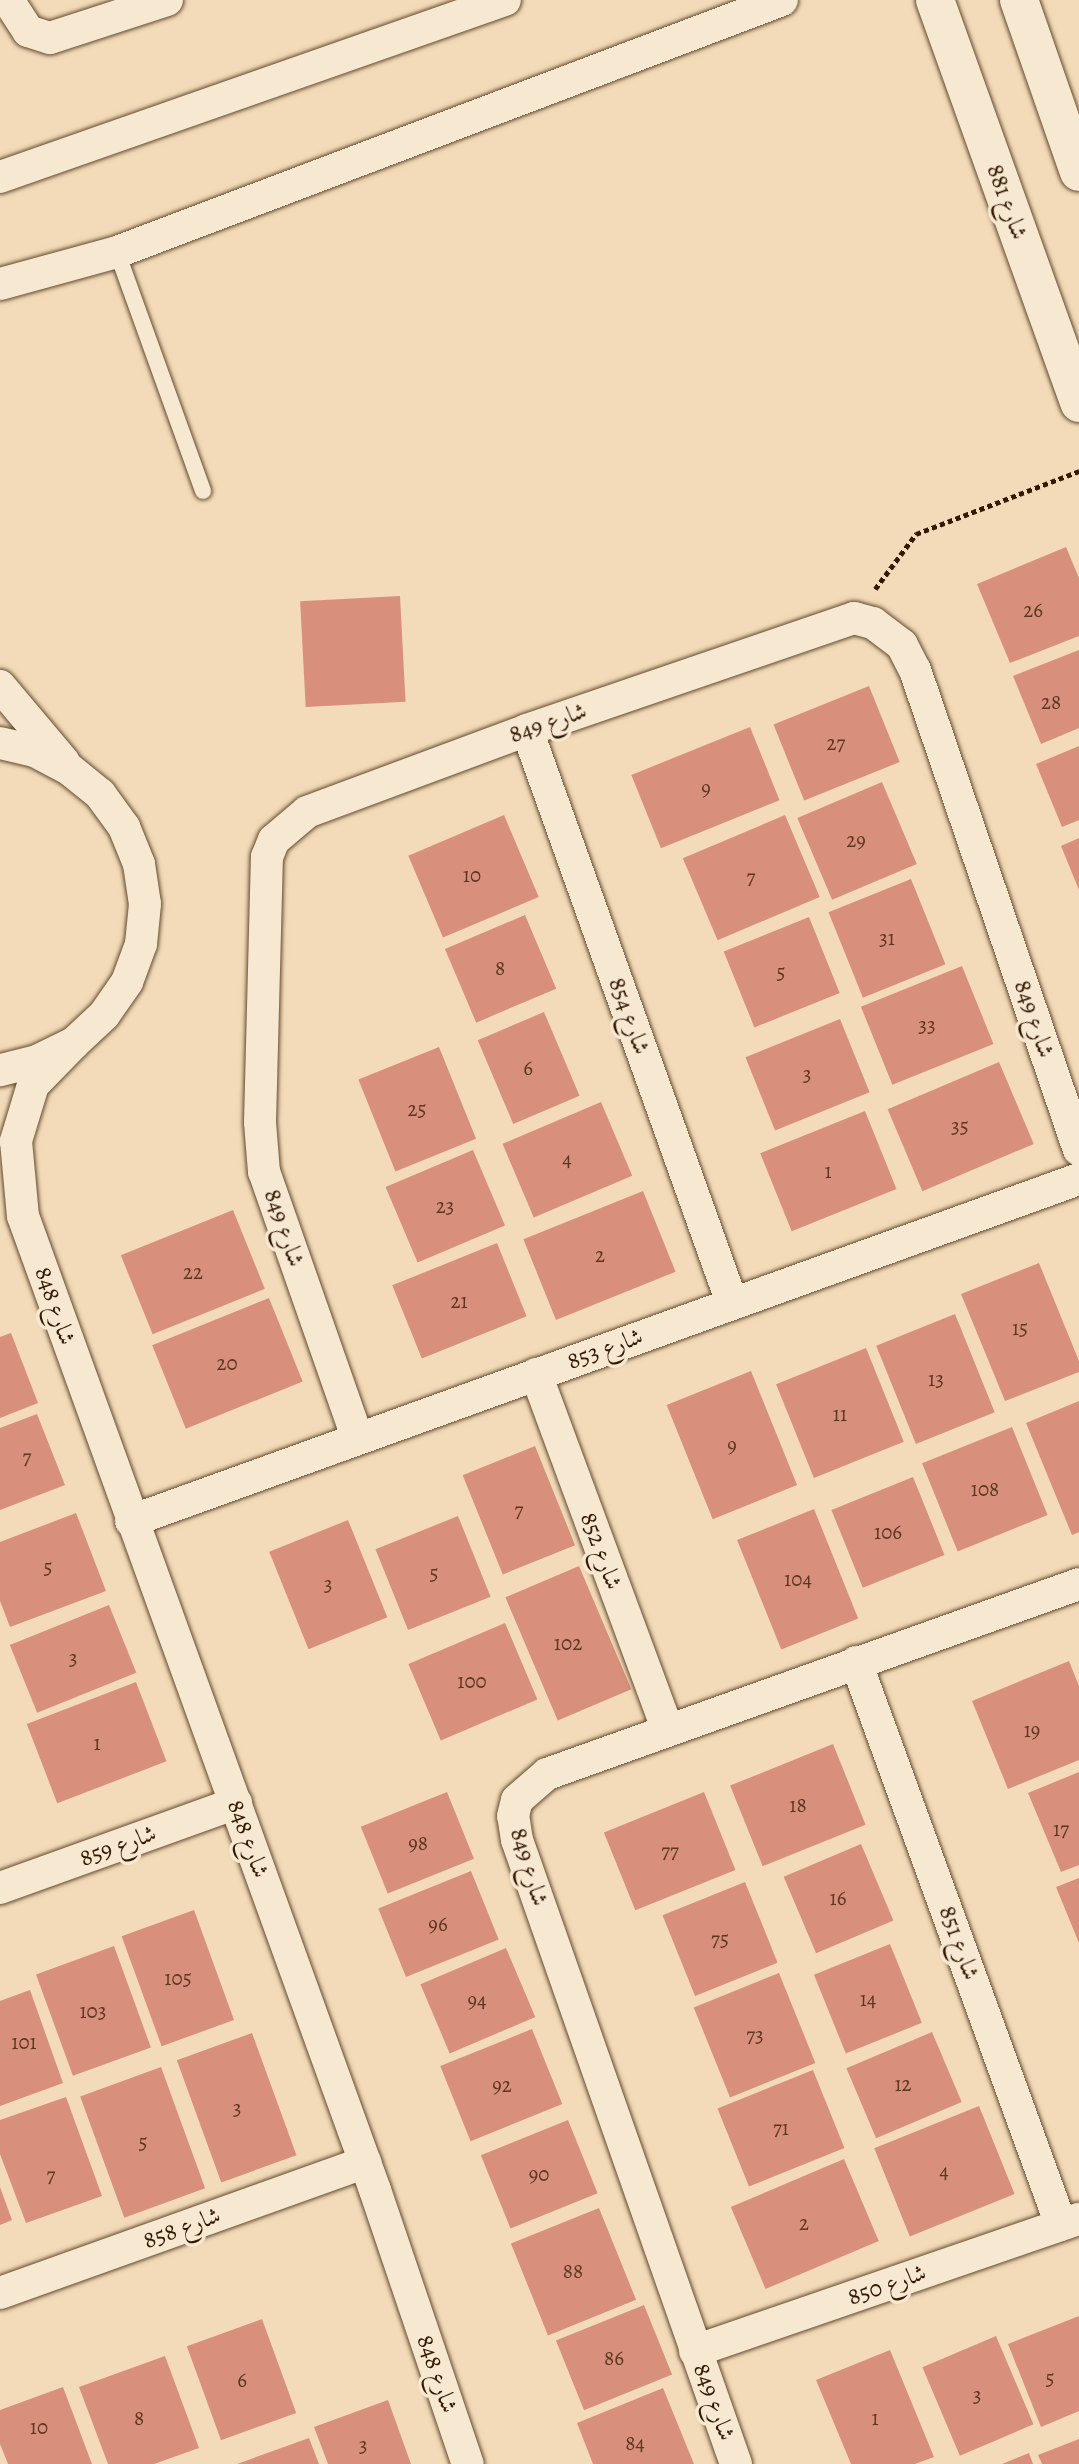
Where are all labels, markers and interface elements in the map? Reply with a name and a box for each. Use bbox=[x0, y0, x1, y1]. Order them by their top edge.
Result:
street label: شارع 881 bbox=[980, 160, 1034, 244]
house number: 26 bbox=[1023, 597, 1043, 623]
house number: 28 bbox=[1041, 689, 1061, 715]
street label: شارع 849 bbox=[506, 696, 590, 750]
house number: 27 bbox=[827, 730, 845, 756]
house number: 9 bbox=[701, 775, 711, 801]
house number: 29 bbox=[846, 827, 866, 853]
house number: 10 bbox=[463, 862, 481, 888]
house number: 7 bbox=[747, 864, 755, 890]
house number: 31 bbox=[879, 925, 895, 951]
house number: 8 bbox=[495, 955, 505, 981]
house number: 5 bbox=[776, 959, 786, 985]
street label: شارع 854 bbox=[602, 974, 656, 1058]
street label: شارع 849 bbox=[1007, 977, 1061, 1061]
house number: 33 bbox=[918, 1012, 936, 1038]
house number: 6 bbox=[523, 1055, 533, 1081]
house number: 3 bbox=[803, 1061, 811, 1087]
house number: 25 bbox=[407, 1096, 427, 1122]
house number: 35 bbox=[951, 1113, 969, 1139]
house number: 4 bbox=[562, 1146, 572, 1172]
house number: 1 bbox=[824, 1158, 832, 1184]
street label: شارع 849 bbox=[257, 1186, 311, 1270]
house number: 23 bbox=[436, 1193, 454, 1219]
house number: 2 bbox=[595, 1242, 605, 1268]
house number: 22 bbox=[183, 1259, 203, 1285]
street label: شارع 848 bbox=[28, 1263, 82, 1349]
house number: 21 bbox=[450, 1288, 468, 1314]
house number: 15 bbox=[1012, 1315, 1028, 1341]
street label: شارع 853 bbox=[563, 1322, 647, 1376]
house number: 20 bbox=[216, 1350, 238, 1376]
house number: 13 bbox=[928, 1366, 944, 1392]
house number: 11 bbox=[833, 1401, 847, 1427]
house number: 9 bbox=[727, 1432, 737, 1458]
house number: 7 bbox=[23, 1444, 31, 1470]
house number: 108 bbox=[971, 1476, 999, 1502]
house number: 7 bbox=[515, 1497, 523, 1523]
street label: شارع 852 bbox=[574, 1509, 628, 1593]
house number: 106 bbox=[874, 1519, 902, 1545]
house number: 5 bbox=[43, 1554, 53, 1580]
house number: 5 bbox=[429, 1560, 439, 1586]
house number: 104 bbox=[784, 1566, 812, 1592]
house number: 3 bbox=[324, 1571, 332, 1597]
house number: 102 bbox=[554, 1630, 582, 1656]
house number: 3 bbox=[69, 1645, 77, 1671]
house number: 100 bbox=[457, 1668, 487, 1694]
house number: 19 bbox=[1024, 1717, 1040, 1743]
house number: 1 bbox=[93, 1730, 101, 1756]
house number: 18 bbox=[789, 1792, 807, 1818]
street label: شارع 848 bbox=[221, 1796, 275, 1882]
house number: 17 bbox=[1053, 1816, 1069, 1842]
street label: شارع 859 bbox=[76, 1819, 160, 1873]
street label: شارع 849 bbox=[504, 1825, 554, 1909]
house number: 98 bbox=[408, 1830, 428, 1856]
house number: 77 bbox=[661, 1838, 679, 1864]
house number: 16 bbox=[830, 1885, 846, 1911]
street label: شارع 851 bbox=[932, 1902, 986, 1984]
house number: 96 bbox=[428, 1911, 448, 1937]
house number: 75 bbox=[711, 1926, 729, 1952]
house number: 105 bbox=[164, 1965, 192, 1991]
house number: 14 bbox=[860, 1986, 876, 2012]
house number: 94 bbox=[467, 1987, 487, 2013]
house number: 103 bbox=[79, 1998, 107, 2024]
house number: 73 bbox=[746, 2022, 764, 2048]
house number: 101 bbox=[11, 2029, 37, 2055]
house number: 12 bbox=[894, 2071, 912, 2097]
house number: 92 bbox=[492, 2072, 512, 2098]
house number: 3 bbox=[233, 2095, 241, 2121]
house number: 71 bbox=[773, 2115, 789, 2141]
house number: 5 bbox=[138, 2129, 148, 2155]
house number: 4 bbox=[939, 2158, 949, 2184]
house number: 90 bbox=[529, 2161, 549, 2187]
house number: 7 bbox=[47, 2162, 55, 2188]
street label: شارع 858 bbox=[139, 2201, 225, 2255]
house number: 2 bbox=[799, 2210, 809, 2236]
house number: 88 bbox=[563, 2258, 583, 2284]
street label: شارع 850 bbox=[844, 2258, 930, 2312]
street label: شارع 848 bbox=[410, 2331, 464, 2417]
house number: 86 bbox=[604, 2345, 624, 2371]
street label: شارع 849 bbox=[687, 2360, 741, 2444]
house number: 5 bbox=[1045, 2365, 1055, 2391]
house number: 6 bbox=[237, 2367, 247, 2393]
house number: 3 bbox=[973, 2382, 981, 2408]
house number: 8 bbox=[134, 2405, 144, 2431]
house number: 1 bbox=[871, 2405, 879, 2431]
house number: 10 bbox=[30, 2414, 48, 2440]
house number: 84 bbox=[625, 2430, 645, 2456]
house number: 3 bbox=[359, 2432, 367, 2458]

